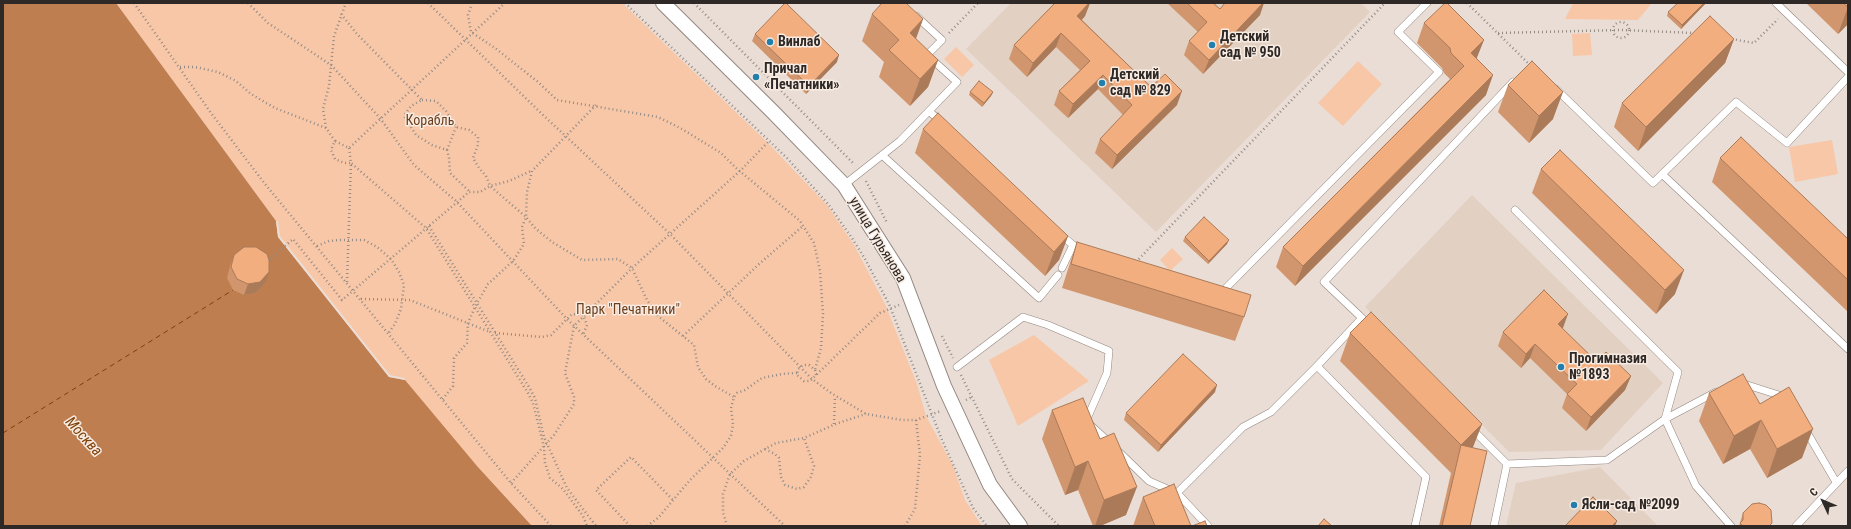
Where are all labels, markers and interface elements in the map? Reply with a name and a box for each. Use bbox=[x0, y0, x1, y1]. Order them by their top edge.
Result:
place label: Детский сад № 950 bbox=[1220, 29, 1281, 62]
place label: Винлаб bbox=[778, 34, 820, 50]
marker: Винлаб bbox=[765, 37, 775, 47]
marker: Детский сад № 950 bbox=[1207, 40, 1217, 50]
place label: Причал «Печатники» bbox=[764, 61, 840, 94]
place label: Детский сад № 829 bbox=[1110, 67, 1171, 100]
marker: Причал «Печатники» bbox=[751, 72, 761, 82]
marker: Детский сад № 829 bbox=[1097, 78, 1107, 88]
park label: Корабль bbox=[406, 113, 454, 129]
street label: улица Гурьянова bbox=[845, 194, 909, 286]
park label: Парк "Печатники" bbox=[576, 302, 680, 318]
place label: Прогимназия №1893 bbox=[1569, 351, 1647, 384]
marker: Прогимназия №1893 bbox=[1556, 362, 1566, 372]
water label: Москва bbox=[61, 414, 105, 460]
north arrow bbox=[1803, 481, 1843, 521]
text: С bbox=[1807, 486, 1821, 499]
place label: Ясли-сад №2099 bbox=[1582, 497, 1679, 513]
marker: Ясли-сад №2099 bbox=[1569, 500, 1579, 510]

